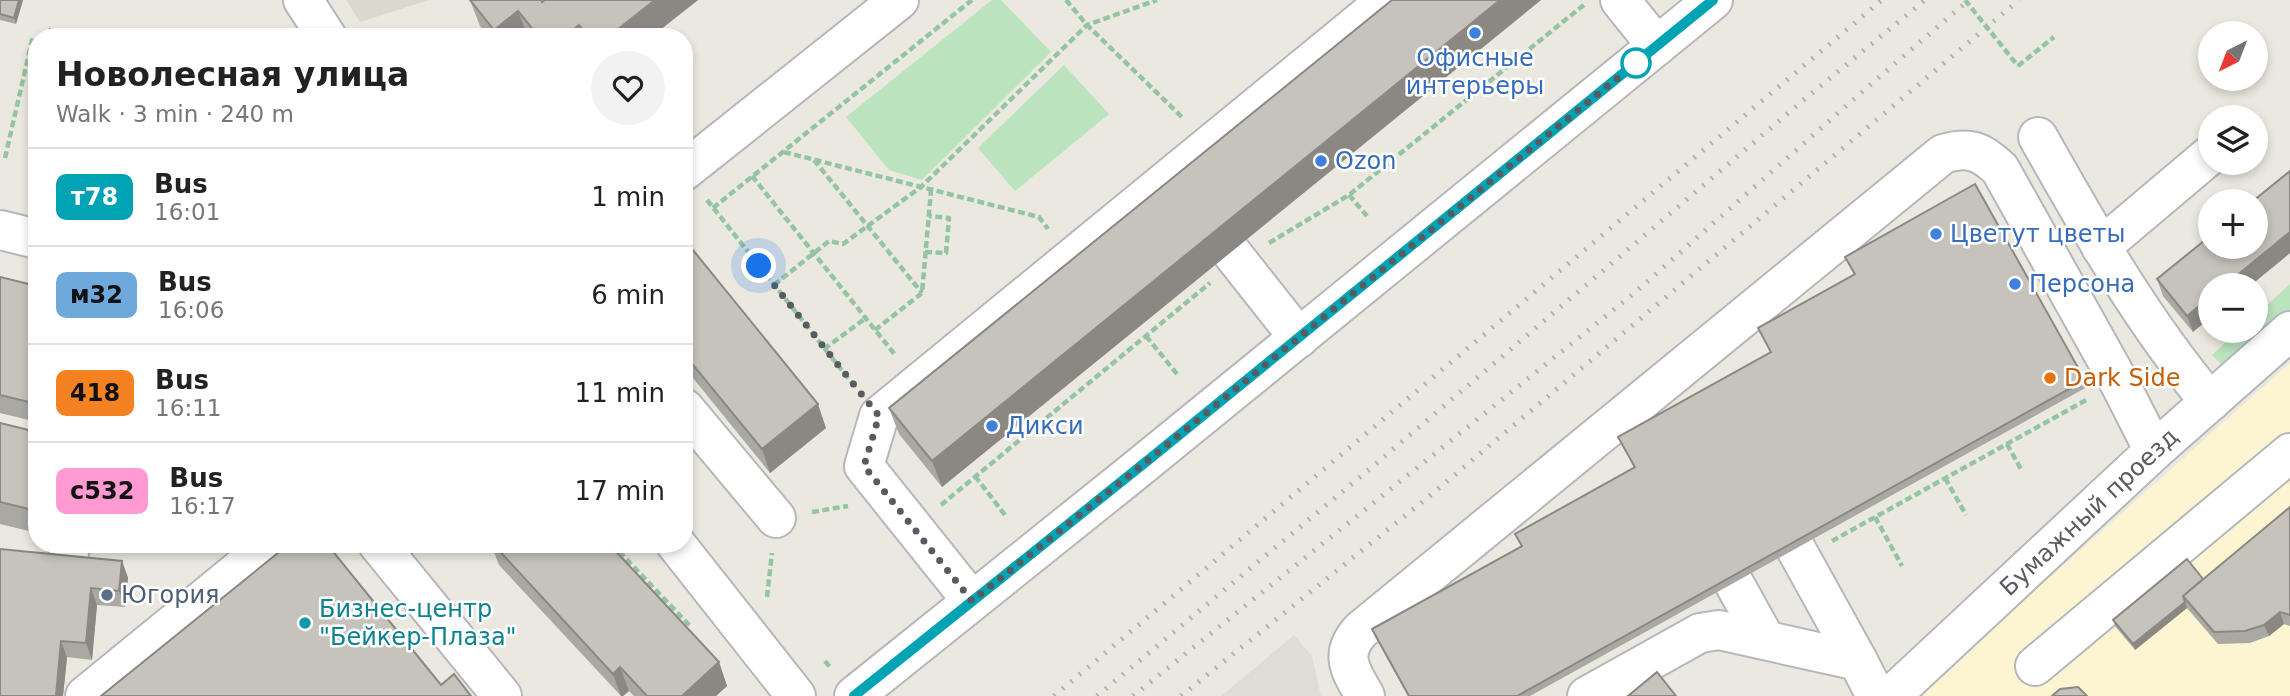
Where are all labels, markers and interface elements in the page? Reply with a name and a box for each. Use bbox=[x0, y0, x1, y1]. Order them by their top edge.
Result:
north arrow bbox=[2198, 21, 2268, 91]
map controls bbox=[2198, 21, 2268, 343]
marker: Офисные интерьеры bbox=[1467, 25, 1483, 41]
place label: Офисные интерьеры bbox=[1406, 44, 1544, 100]
unlabelled marker bbox=[1621, 48, 1651, 78]
button: heart bbox=[591, 51, 665, 125]
text: Новолесная улица bbox=[56, 55, 409, 94]
text: Walk · 3 min · 240 m bbox=[56, 101, 294, 127]
button: layers bbox=[2198, 105, 2268, 175]
place label: Ozon bbox=[1335, 147, 1396, 175]
marker: Ozon bbox=[1313, 153, 1329, 169]
text: Bus bbox=[154, 169, 208, 199]
text: 1 min bbox=[591, 182, 665, 212]
text: т78 bbox=[71, 183, 118, 211]
button: + bbox=[2198, 189, 2268, 259]
text: 16:01 bbox=[154, 199, 220, 225]
place label: Цветут цветы bbox=[1950, 220, 2126, 248]
marker: Цветут цветы bbox=[1928, 226, 1944, 242]
your location bbox=[741, 248, 776, 283]
text: Bus bbox=[158, 267, 212, 297]
place label: Персона bbox=[2029, 270, 2135, 298]
button: − bbox=[2198, 273, 2268, 343]
marker: Персона bbox=[2007, 276, 2023, 292]
text: 6 min bbox=[591, 280, 665, 310]
text: м32 bbox=[70, 281, 123, 309]
text: 16:06 bbox=[158, 297, 224, 323]
place label: Dark Side bbox=[2064, 364, 2180, 392]
text: Bus bbox=[155, 365, 209, 395]
marker: Dark Side bbox=[2042, 370, 2058, 386]
text: 11 min bbox=[575, 378, 665, 408]
text: 418 bbox=[70, 379, 120, 407]
text: 16:11 bbox=[155, 395, 221, 421]
place label: Дикси bbox=[1006, 412, 1084, 440]
marker: Дикси bbox=[984, 418, 1000, 434]
street label: Бумажный проезд bbox=[1994, 422, 2184, 602]
text: Bus bbox=[169, 463, 223, 493]
text: 17 min bbox=[575, 476, 665, 506]
text: с532 bbox=[70, 477, 134, 505]
text: 16:17 bbox=[169, 493, 236, 519]
place label: Югория bbox=[121, 581, 219, 609]
marker: Югория bbox=[99, 587, 115, 603]
place label: Бизнес-центр "Бейкер-Плаза" bbox=[319, 595, 517, 651]
marker: Бизнес-центр "Бейкер-Плаза" bbox=[297, 615, 313, 631]

